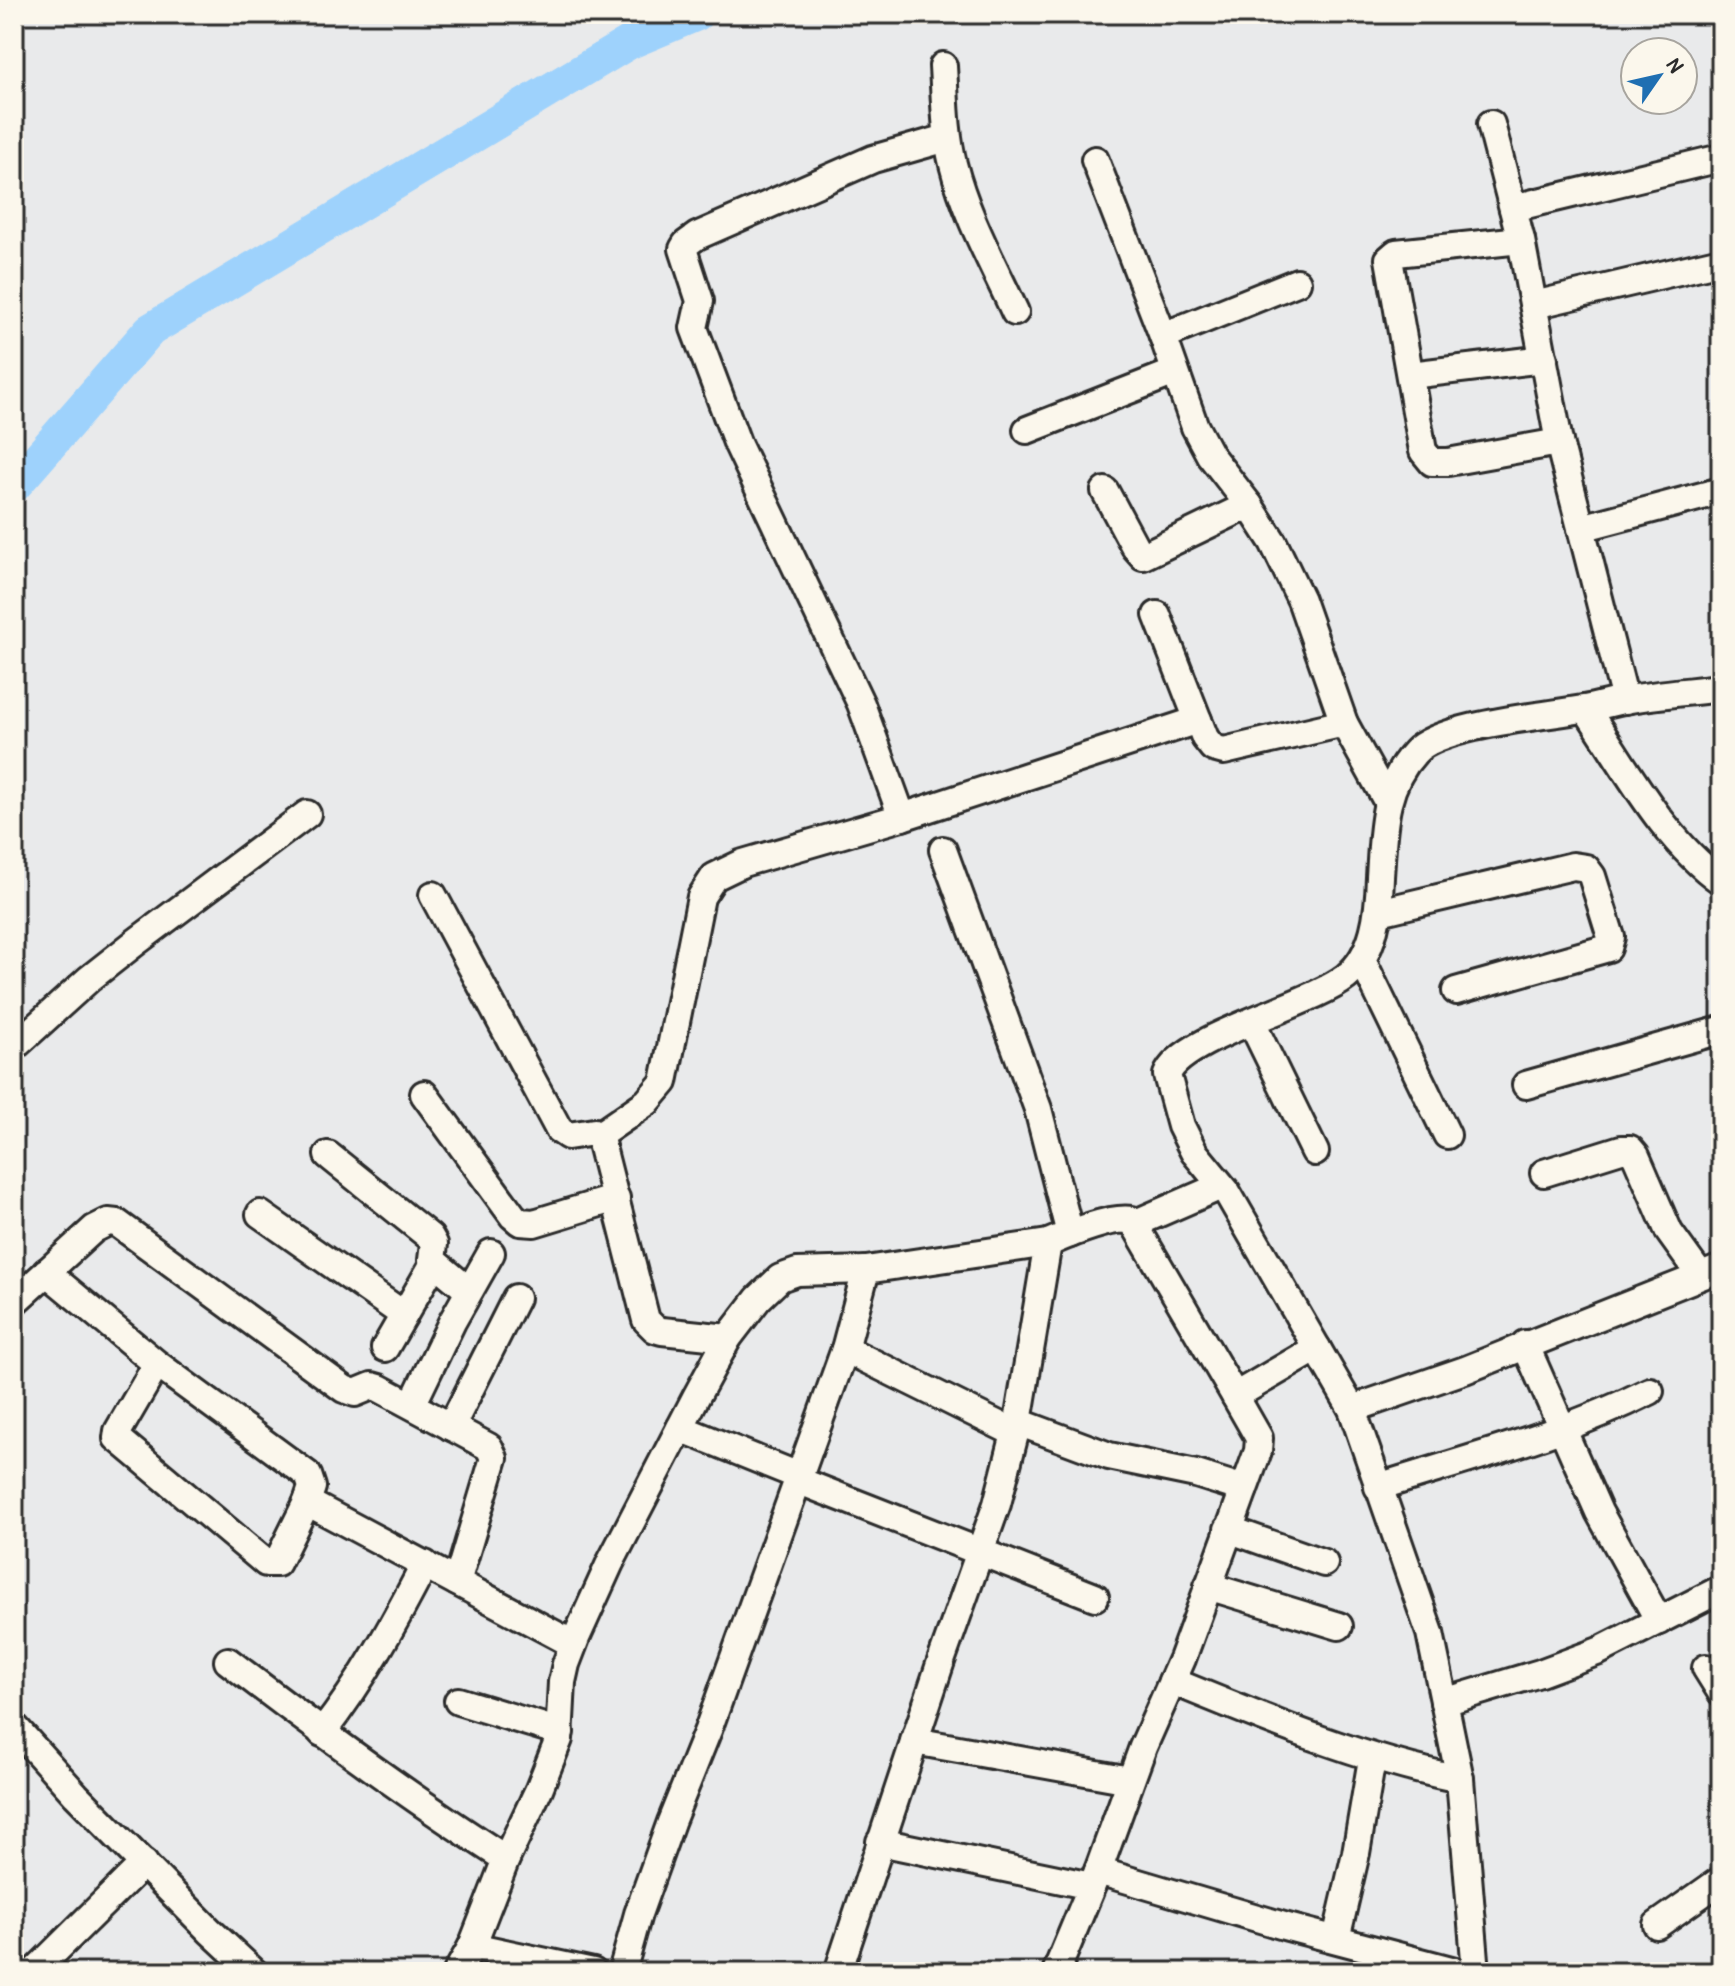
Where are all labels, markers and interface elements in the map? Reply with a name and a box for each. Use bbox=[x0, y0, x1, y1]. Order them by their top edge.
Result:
north arrow bbox=[1619, 36, 1699, 116]
text: N bbox=[1660, 52, 1691, 78]

